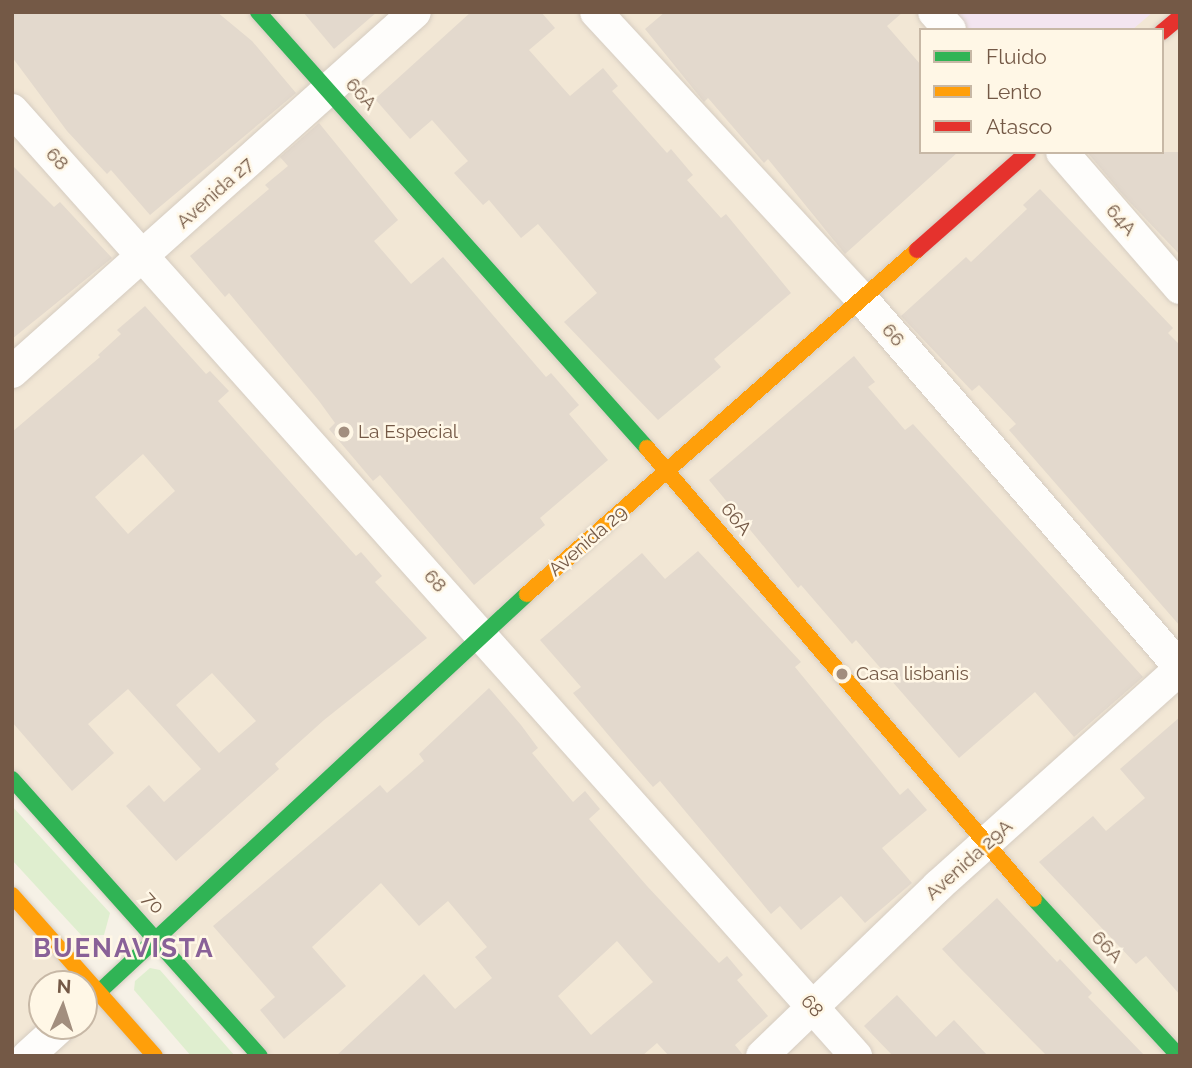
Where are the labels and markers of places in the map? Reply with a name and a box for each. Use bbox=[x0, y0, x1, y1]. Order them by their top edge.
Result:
place label: La Especial bbox=[358, 421, 458, 443]
marker: La Especial bbox=[336, 424, 352, 440]
place label: Casa lisbanis bbox=[856, 663, 969, 685]
marker: Casa lisbanis bbox=[834, 666, 850, 682]

